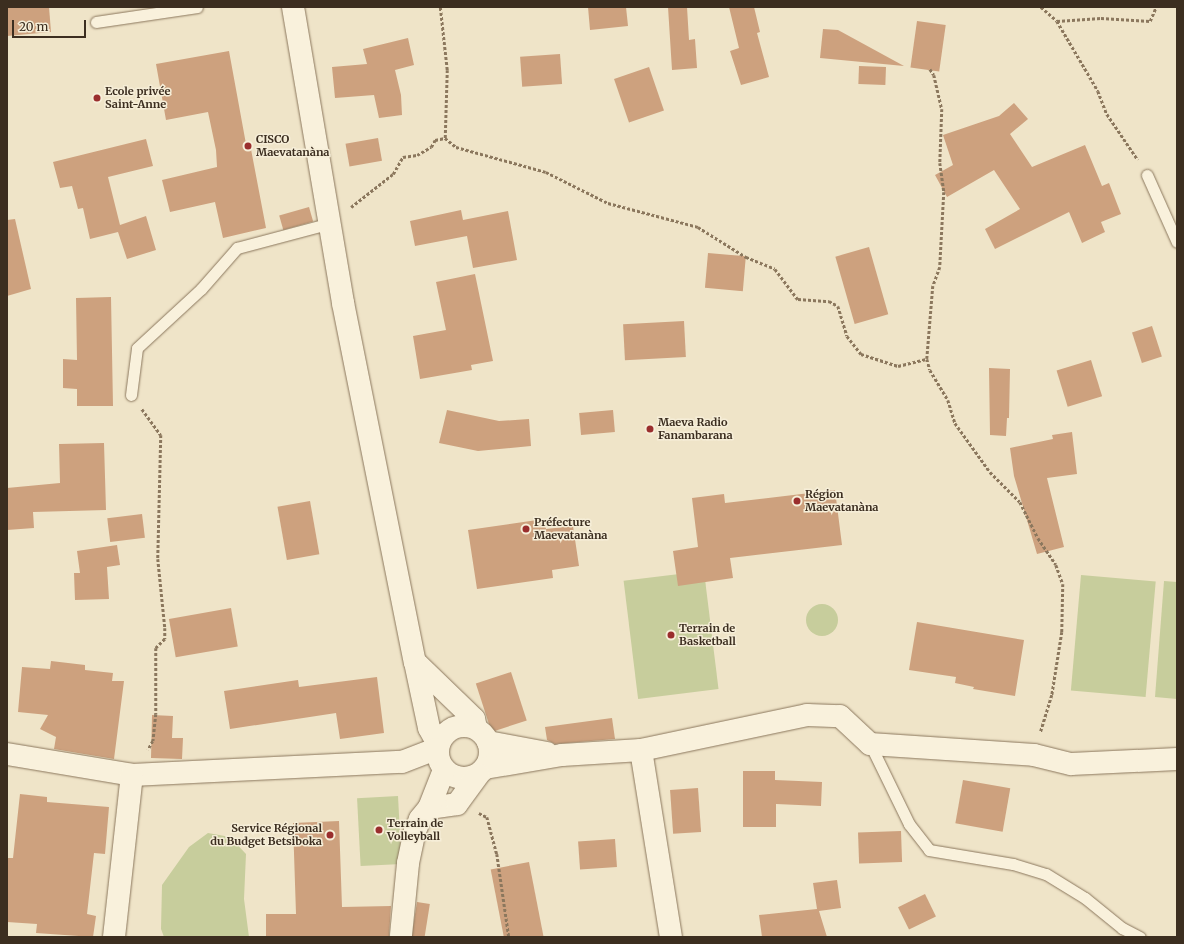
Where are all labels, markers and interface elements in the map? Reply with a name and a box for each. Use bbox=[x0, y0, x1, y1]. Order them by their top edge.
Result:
scale bar bbox=[14, 12, 88, 38]
text: 20 m bbox=[19, 19, 48, 34]
place label: Ecole privée Saint-Anne bbox=[105, 85, 170, 111]
marker: Ecole privée Saint-Anne bbox=[92, 93, 102, 103]
place label: CISCO Maevatanàna bbox=[256, 133, 329, 159]
marker: CISCO Maevatanàna bbox=[243, 141, 253, 151]
place label: Maeva Radio Fanambarana bbox=[658, 416, 733, 442]
marker: Maeva Radio Fanambarana bbox=[645, 424, 655, 434]
place label: Région Maevatanàna bbox=[805, 488, 878, 514]
marker: Région Maevatanàna bbox=[792, 496, 802, 506]
place label: Préfecture Maevatanàna bbox=[534, 516, 607, 542]
marker: Préfecture Maevatanàna bbox=[521, 524, 531, 534]
place label: Terrain de Basketball bbox=[679, 622, 736, 648]
marker: Terrain de Basketball bbox=[666, 630, 676, 640]
place label: Terrain de Volleyball bbox=[387, 817, 443, 843]
place label: Service Régional du Budget Betsiboka bbox=[210, 822, 322, 848]
marker: Terrain de Volleyball bbox=[374, 825, 384, 835]
marker: Service Régional du Budget Betsiboka bbox=[325, 830, 335, 840]

